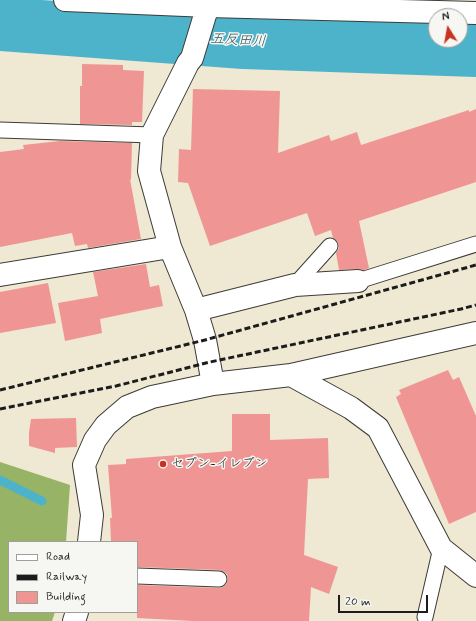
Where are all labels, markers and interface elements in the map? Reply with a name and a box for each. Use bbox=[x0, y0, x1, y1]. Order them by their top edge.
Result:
north arrow bbox=[428, 8, 468, 48]
text: N bbox=[441, 10, 451, 25]
water label: 五反田川 bbox=[210, 31, 266, 51]
place label: セブン-イレブン bbox=[171, 456, 268, 472]
marker: セブン-イレブン bbox=[158, 459, 168, 469]
legend bbox=[8, 541, 138, 613]
text: Road bbox=[46, 549, 70, 565]
text: Railway bbox=[46, 569, 87, 585]
scale bar bbox=[340, 587, 430, 613]
text: Building bbox=[46, 589, 86, 605]
text: 20 m bbox=[345, 594, 371, 610]

